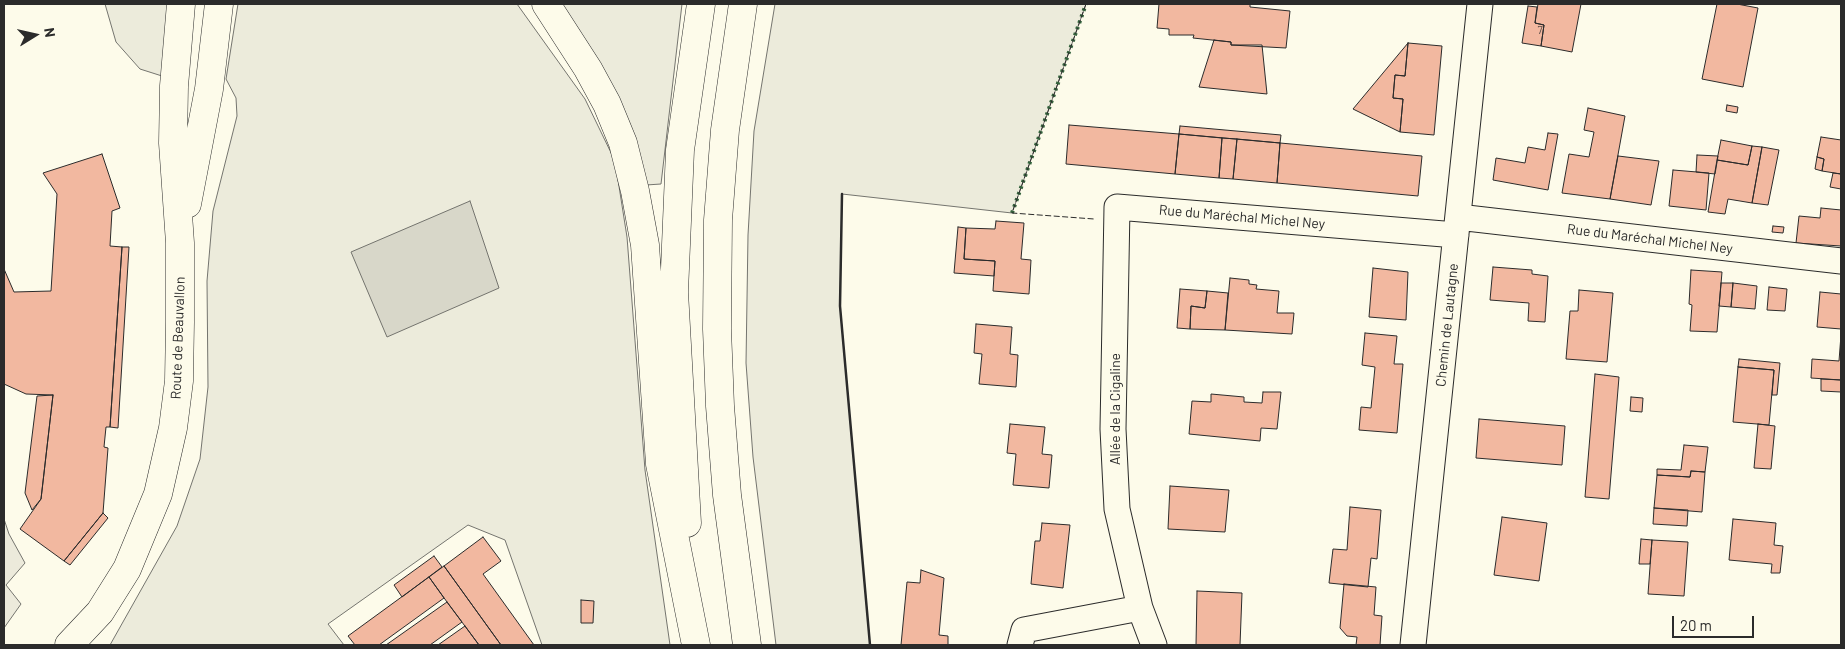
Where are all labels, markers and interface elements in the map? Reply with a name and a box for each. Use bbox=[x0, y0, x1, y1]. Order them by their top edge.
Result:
north arrow bbox=[10, 10, 60, 60]
house number: 7 bbox=[1537, 23, 1543, 37]
text: N bbox=[41, 26, 59, 38]
street label: Rue du Maréchal Michel Ney bbox=[1158, 201, 1326, 233]
street label: Rue du Maréchal Michel Ney bbox=[1566, 220, 1734, 258]
street label: Chemin de Lautagne bbox=[1432, 262, 1462, 388]
street label: Route de Beauvallon bbox=[167, 276, 189, 400]
street label: Allée de la Cigaline bbox=[1107, 353, 1123, 465]
scale bar bbox=[1675, 606, 1758, 638]
text: 20 m bbox=[1680, 616, 1712, 634]

